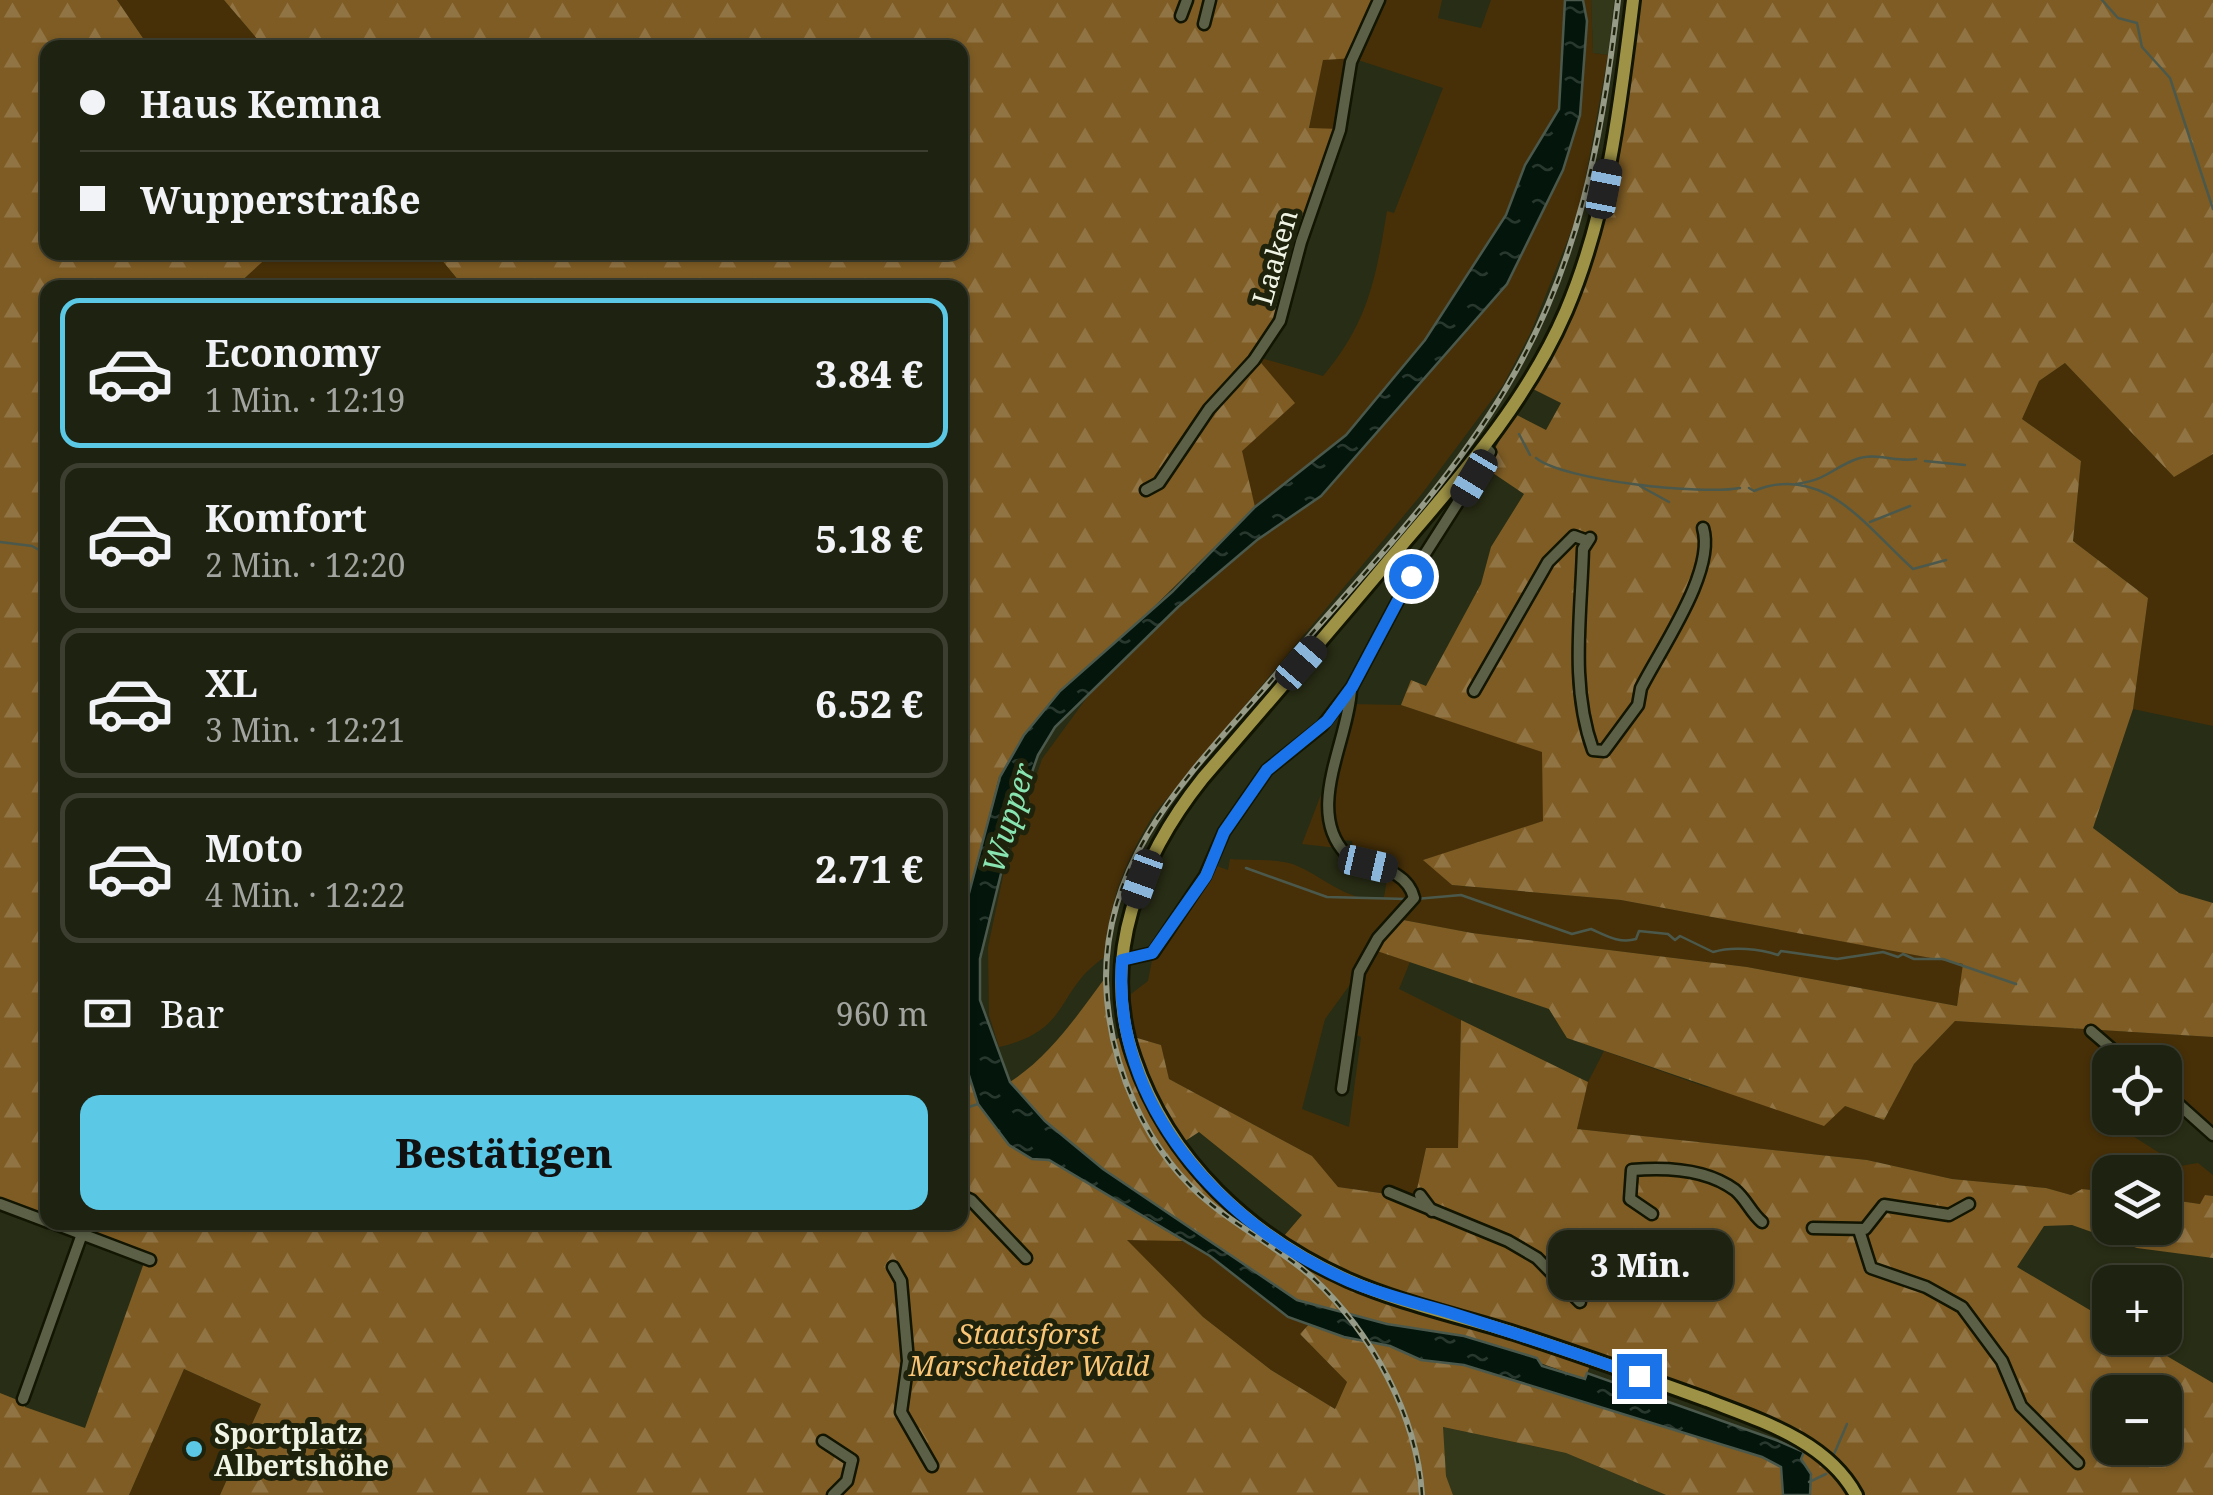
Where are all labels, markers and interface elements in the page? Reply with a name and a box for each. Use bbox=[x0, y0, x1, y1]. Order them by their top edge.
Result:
text: Haus Kemna bbox=[140, 77, 382, 129]
car bbox=[1584, 157, 1624, 221]
text: Wupperstraße bbox=[140, 173, 421, 225]
street label: Laaken bbox=[1242, 205, 1306, 309]
text: Economy bbox=[205, 326, 381, 378]
icon: car bbox=[85, 328, 175, 418]
text: 3.84 € bbox=[815, 347, 923, 399]
text: 1 Min. · 12:19 bbox=[205, 378, 405, 421]
car bbox=[1446, 445, 1502, 511]
text: Komfort bbox=[205, 491, 367, 543]
icon: car bbox=[85, 493, 175, 583]
text: 5.18 € bbox=[815, 512, 923, 564]
text: 2 Min. · 12:20 bbox=[205, 543, 405, 586]
route start bbox=[1389, 554, 1434, 599]
car bbox=[1270, 631, 1332, 695]
text: XL bbox=[205, 656, 258, 708]
icon: car bbox=[85, 658, 175, 748]
text: 6.52 € bbox=[815, 677, 923, 729]
text: 3 Min. · 12:21 bbox=[205, 708, 405, 751]
water label: Wupper bbox=[972, 757, 1044, 878]
text: Moto bbox=[205, 821, 303, 873]
icon: car bbox=[85, 823, 175, 913]
text: 2.71 € bbox=[815, 842, 923, 894]
car bbox=[1335, 843, 1401, 885]
car bbox=[1118, 846, 1166, 912]
text: 4 Min. · 12:22 bbox=[205, 873, 405, 916]
icon: cash bbox=[80, 986, 135, 1041]
text: Bar bbox=[160, 987, 224, 1039]
text: 960 m bbox=[836, 992, 928, 1035]
map controls bbox=[2092, 1045, 2182, 1465]
button: locate bbox=[2092, 1045, 2182, 1135]
button: Bestätigen bbox=[80, 1095, 928, 1210]
button: layers bbox=[2092, 1155, 2182, 1245]
callout: 3 Min. bbox=[1546, 1231, 1732, 1301]
text: 3 Min. bbox=[1590, 1243, 1691, 1286]
button: + bbox=[2092, 1265, 2182, 1355]
park label: Staatsforst Marscheider Wald bbox=[908, 1314, 1150, 1384]
route end bbox=[1617, 1354, 1662, 1399]
button: − bbox=[2092, 1375, 2182, 1465]
place label: Sportplatz Albertshöhe bbox=[214, 1414, 389, 1484]
marker: Sportplatz Albertshöhe bbox=[183, 1438, 205, 1460]

